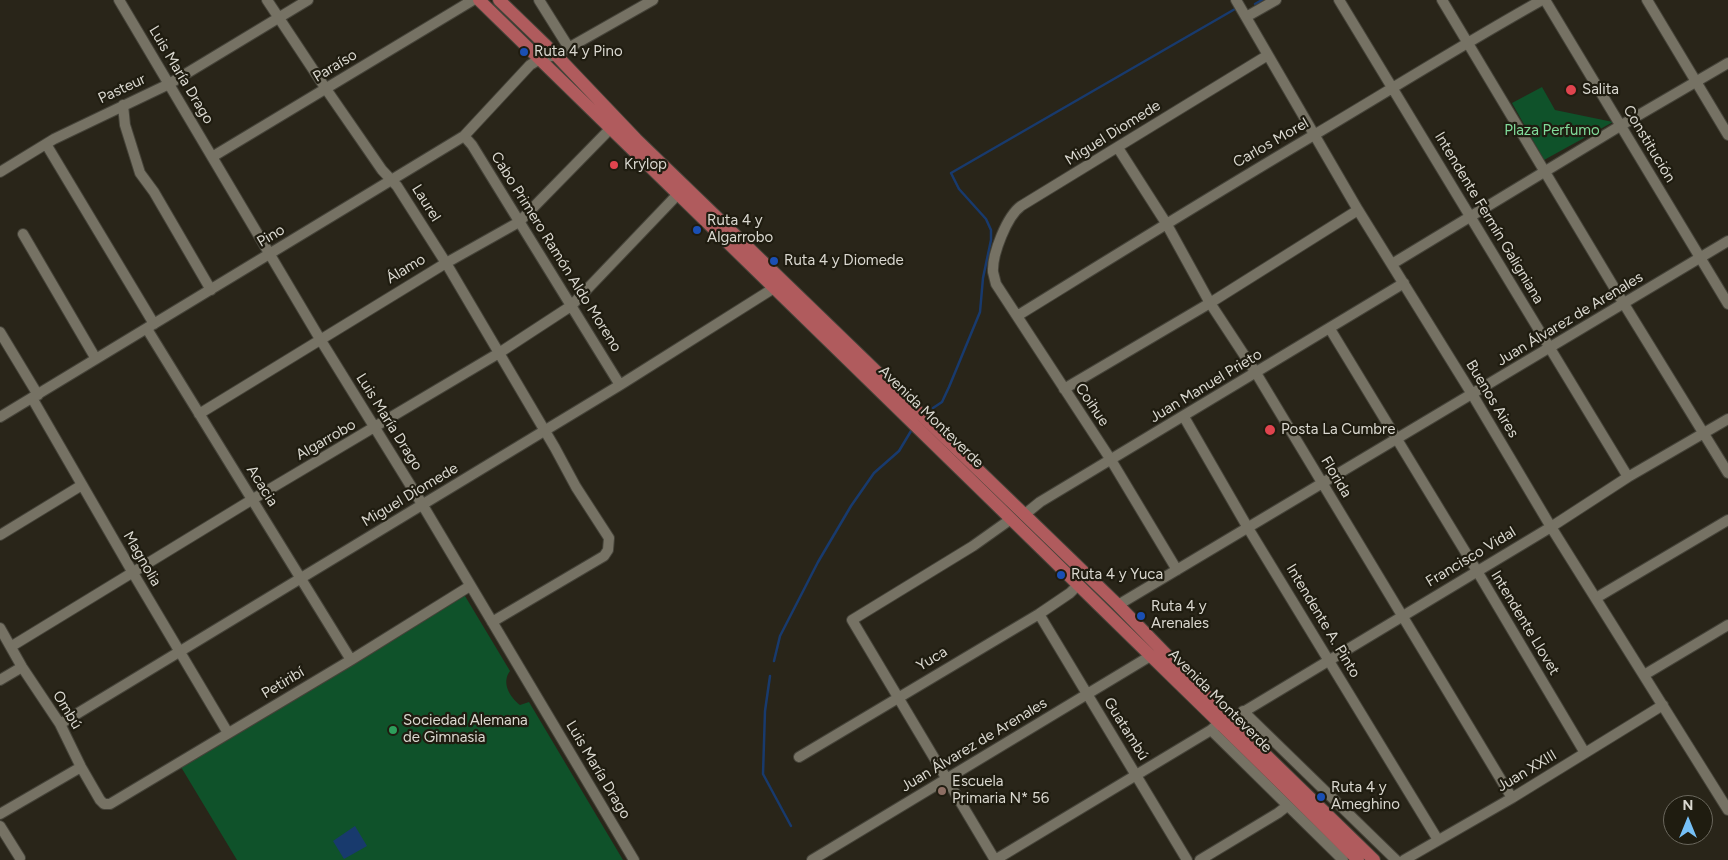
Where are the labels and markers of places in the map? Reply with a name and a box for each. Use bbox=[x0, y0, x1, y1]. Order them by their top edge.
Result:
place label: Ruta 4 y Pino bbox=[534, 43, 623, 61]
marker: Ruta 4 y Pino bbox=[518, 46, 530, 58]
place label: Salita bbox=[1582, 81, 1619, 99]
marker: Salita bbox=[1564, 83, 1578, 97]
place label: Krylop bbox=[624, 156, 667, 174]
marker: Krylop bbox=[608, 159, 620, 171]
place label: Ruta 4 y Algarrobo bbox=[707, 212, 773, 247]
marker: Ruta 4 y Algarrobo bbox=[691, 224, 703, 236]
place label: Ruta 4 y Diomede bbox=[784, 252, 904, 270]
marker: Ruta 4 y Diomede bbox=[768, 255, 780, 267]
place label: Posta La Cumbre bbox=[1281, 421, 1395, 439]
marker: Posta La Cumbre bbox=[1263, 423, 1277, 437]
place label: Ruta 4 y Yuca bbox=[1071, 566, 1163, 584]
marker: Ruta 4 y Yuca bbox=[1055, 569, 1067, 581]
place label: Ruta 4 y Arenales bbox=[1151, 598, 1209, 633]
marker: Ruta 4 y Arenales bbox=[1135, 610, 1147, 622]
place label: Sociedad Alemana de Gimnasia bbox=[403, 712, 528, 747]
marker: Sociedad Alemana de Gimnasia bbox=[387, 724, 399, 736]
place label: Escuela Primaria N* 56 bbox=[952, 773, 1049, 808]
place label: Ruta 4 y Ameghino bbox=[1331, 779, 1400, 814]
marker: Escuela Primaria N* 56 bbox=[936, 785, 948, 797]
marker: Ruta 4 y Ameghino bbox=[1315, 791, 1327, 803]

